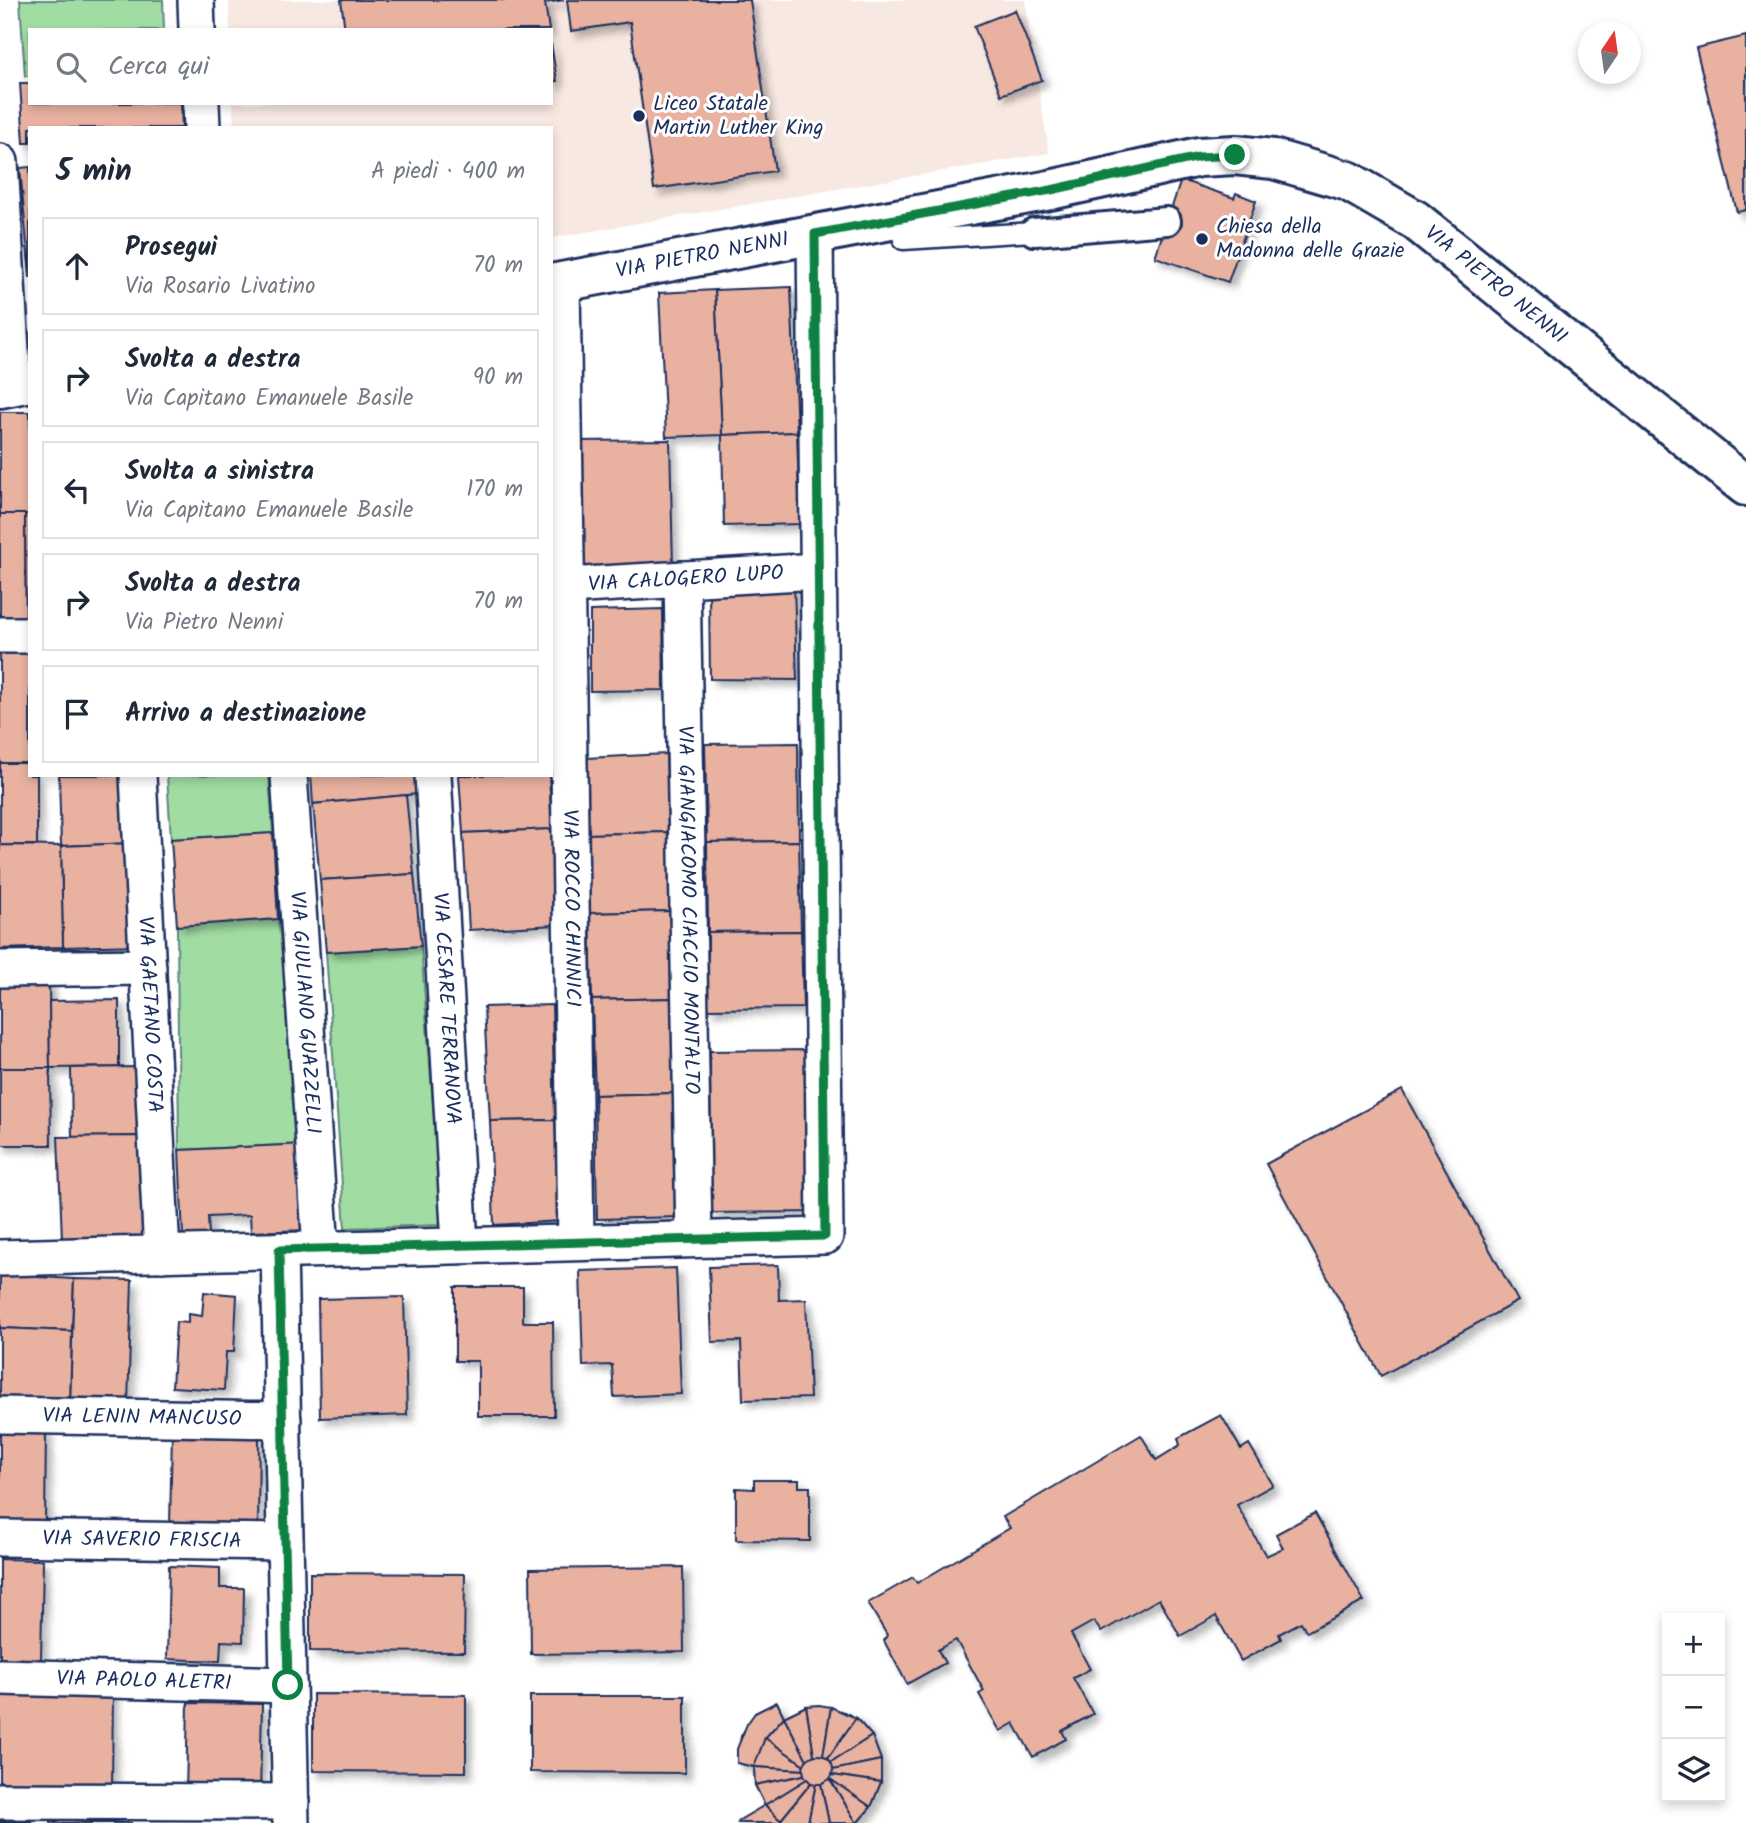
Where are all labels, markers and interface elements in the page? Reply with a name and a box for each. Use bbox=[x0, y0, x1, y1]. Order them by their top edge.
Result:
north arrow bbox=[1578, 21, 1641, 84]
search box bbox=[28, 28, 553, 105]
text: Cerca qui bbox=[108, 46, 209, 88]
icon: search bbox=[52, 48, 90, 86]
place label: Liceo Statale Martin Luther King bbox=[653, 88, 823, 145]
marker: Liceo Statale Martin Luther King bbox=[631, 108, 647, 124]
route end bbox=[1219, 139, 1250, 170]
text: 5 min bbox=[56, 148, 132, 196]
text: A piedi · 400 m bbox=[371, 154, 525, 190]
place label: Chiesa della Madonna delle Grazie bbox=[1216, 211, 1405, 268]
street label: VIA PIETRO NENNI bbox=[1417, 217, 1575, 353]
street label: VIA PIETRO NENNI bbox=[613, 223, 792, 288]
text: Prosegui bbox=[125, 227, 217, 269]
marker: Chiesa della Madonna delle Grazie bbox=[1194, 231, 1210, 247]
icon: ahead bbox=[58, 247, 96, 285]
text: 70 m bbox=[473, 248, 523, 284]
text: Via Rosario Livatino bbox=[125, 269, 315, 305]
text: Svolta a destra bbox=[125, 339, 301, 381]
icon: right bbox=[58, 359, 96, 397]
text: 90 m bbox=[473, 360, 523, 396]
text: Via Capitano Emanuele Basile bbox=[125, 381, 413, 417]
text: Svolta a sinistra bbox=[125, 451, 314, 493]
icon: left bbox=[58, 471, 96, 509]
text: 170 m bbox=[466, 472, 523, 508]
text: Via Capitano Emanuele Basile bbox=[125, 493, 413, 529]
street label: VIA CALOGERO LUPO bbox=[587, 557, 785, 601]
text: Svolta a destra bbox=[125, 563, 301, 605]
icon: right bbox=[58, 583, 96, 621]
text: 70 m bbox=[473, 584, 523, 620]
text: Via Pietro Nenni bbox=[125, 605, 283, 641]
text: Arrivo a destinazione bbox=[125, 693, 366, 735]
icon: arrive bbox=[58, 695, 96, 733]
street label: VIA GIANGIACOMO CIACCIO MONTALTO bbox=[668, 725, 708, 1095]
street label: VIA ROCCO CHINNICI bbox=[553, 809, 589, 1007]
street label: VIA GIULIANO GUAZZELLI bbox=[280, 890, 330, 1135]
street label: VIA CESARE TERRANOVA bbox=[423, 892, 470, 1126]
street label: VIA GAETANO COSTA bbox=[129, 915, 171, 1114]
street label: VIA LENIN MANCUSO bbox=[42, 1399, 242, 1436]
street label: VIA SAVERIO FRISCIA bbox=[42, 1522, 242, 1558]
map controls bbox=[1662, 1613, 1725, 1802]
button: + bbox=[1662, 1613, 1725, 1676]
street label: VIA PAOLO ALETRI bbox=[56, 1662, 232, 1700]
route start bbox=[272, 1669, 303, 1700]
button: − bbox=[1662, 1676, 1725, 1739]
button: layers bbox=[1662, 1739, 1725, 1802]

